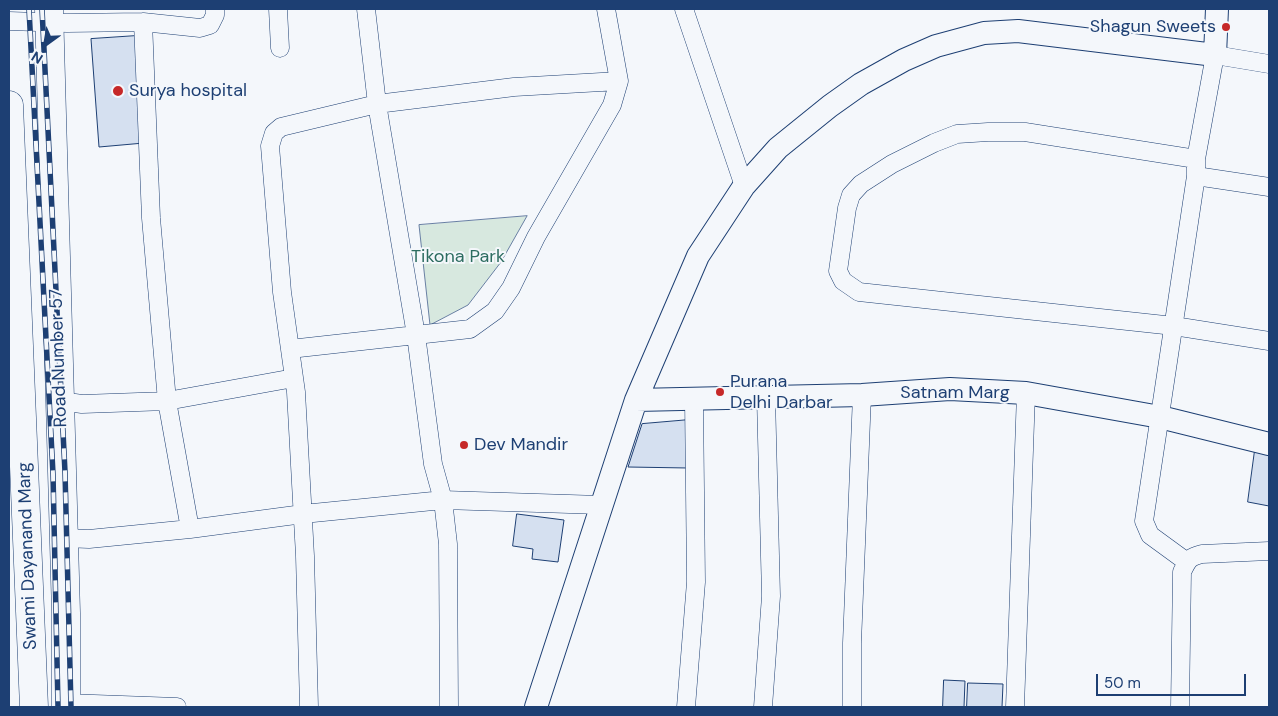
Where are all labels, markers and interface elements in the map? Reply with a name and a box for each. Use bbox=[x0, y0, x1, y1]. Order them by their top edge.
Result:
place label: Shagun Sweets bbox=[1090, 16, 1216, 38]
north arrow bbox=[20, 20, 70, 70]
marker: Shagun Sweets bbox=[1220, 21, 1232, 33]
text: N bbox=[28, 47, 46, 68]
place label: Surya hospital bbox=[129, 80, 247, 102]
marker: Surya hospital bbox=[111, 84, 125, 98]
park label: Tikona Park bbox=[411, 246, 505, 268]
street label: Road Number 57 bbox=[46, 288, 72, 428]
place label: Purana Delhi Darbar bbox=[730, 371, 833, 414]
street label: Satnam Marg bbox=[900, 382, 1010, 404]
marker: Purana Delhi Darbar bbox=[714, 386, 726, 398]
place label: Dev Mandir bbox=[474, 434, 568, 456]
marker: Dev Mandir bbox=[458, 439, 470, 451]
street label: Swami Dayanand Marg bbox=[14, 462, 42, 650]
scale bar bbox=[1098, 664, 1248, 696]
text: 50 m bbox=[1104, 673, 1141, 693]

